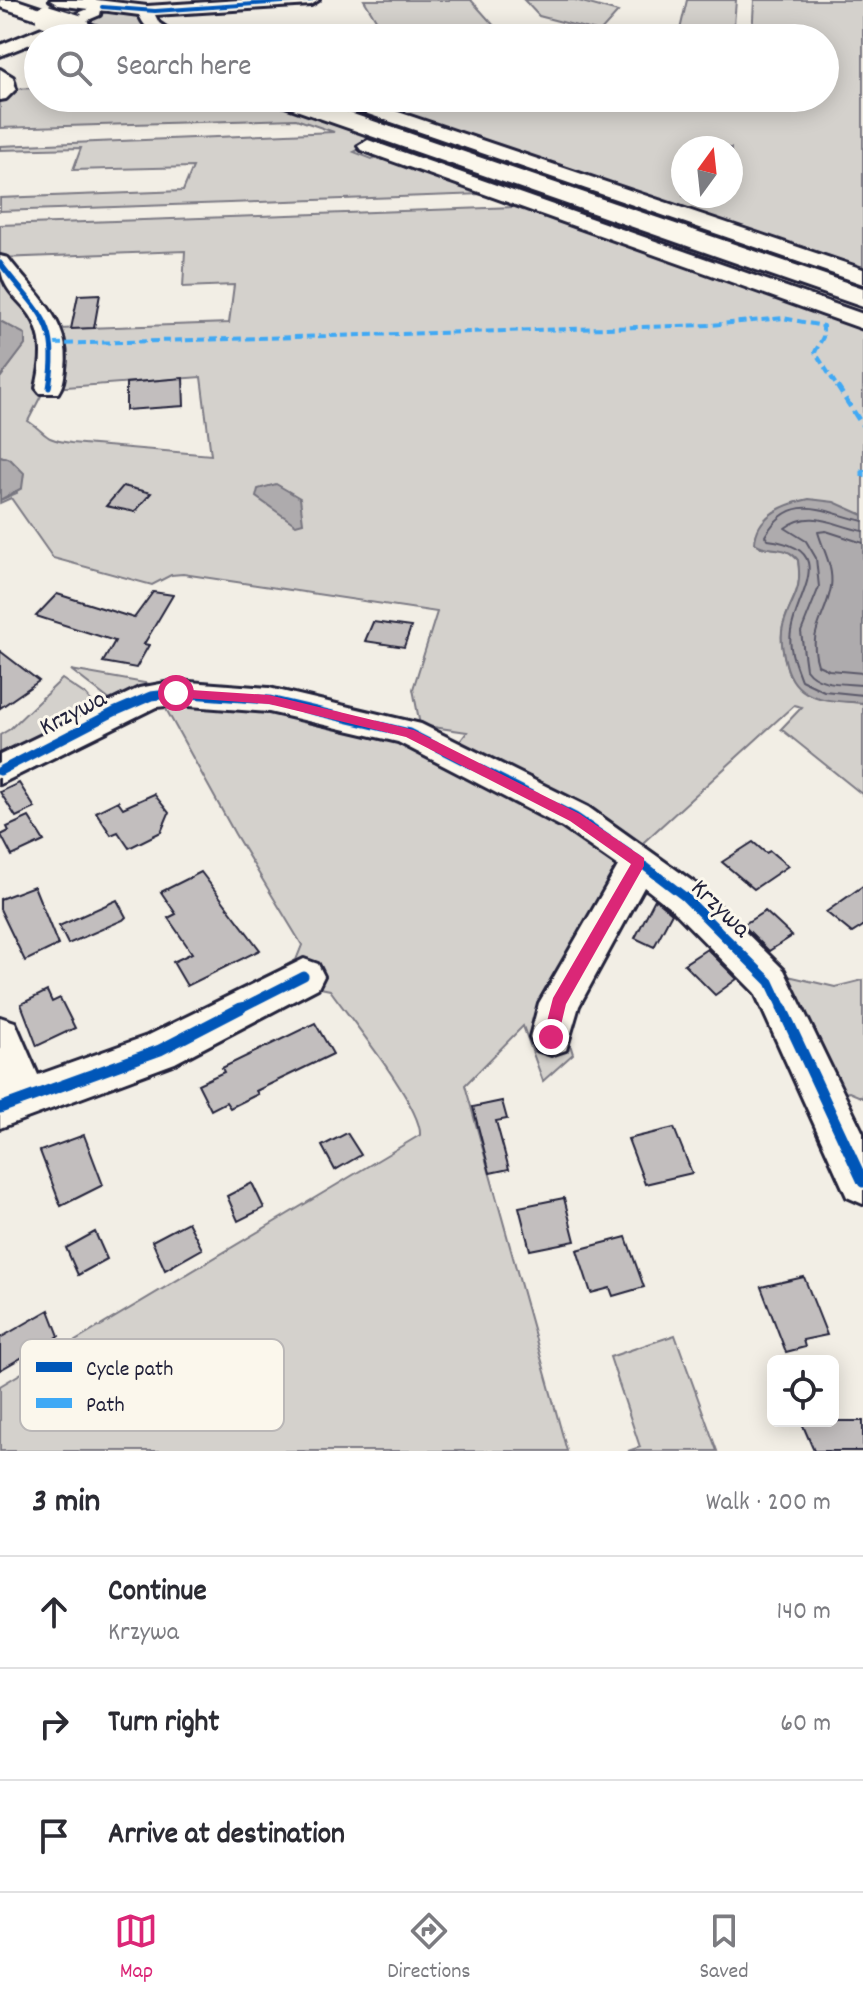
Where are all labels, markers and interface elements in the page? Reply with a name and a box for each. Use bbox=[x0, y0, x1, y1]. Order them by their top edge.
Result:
search box bbox=[24, 24, 839, 112]
icon: search bbox=[52, 46, 96, 90]
text: Search here bbox=[116, 47, 252, 90]
north arrow bbox=[671, 136, 743, 208]
route start bbox=[158, 675, 194, 711]
street label: Krzywa bbox=[34, 681, 114, 747]
street label: Krzywa bbox=[681, 872, 759, 948]
route end bbox=[533, 1019, 569, 1055]
legend bbox=[20, 1339, 284, 1431]
text: Cycle path bbox=[86, 1355, 173, 1386]
map controls bbox=[767, 1355, 839, 1427]
button: locate bbox=[767, 1355, 839, 1427]
text: Path bbox=[86, 1391, 125, 1422]
text: 3 min bbox=[32, 1479, 100, 1528]
text: Walk · 200 m bbox=[706, 1485, 831, 1522]
text: Continue bbox=[108, 1572, 207, 1615]
icon: ahead bbox=[32, 1590, 76, 1634]
text: 140 m bbox=[777, 1594, 831, 1631]
text: Krzywa bbox=[108, 1615, 179, 1652]
icon: right bbox=[32, 1702, 76, 1746]
text: Turn right bbox=[108, 1703, 219, 1746]
text: 60 m bbox=[780, 1706, 831, 1743]
icon: arrive bbox=[32, 1814, 76, 1858]
text: Arrive at destination bbox=[108, 1815, 345, 1858]
tab: Map bbox=[114, 1909, 158, 1988]
tab: Directions bbox=[387, 1909, 471, 1988]
tab: Saved bbox=[699, 1909, 749, 1988]

